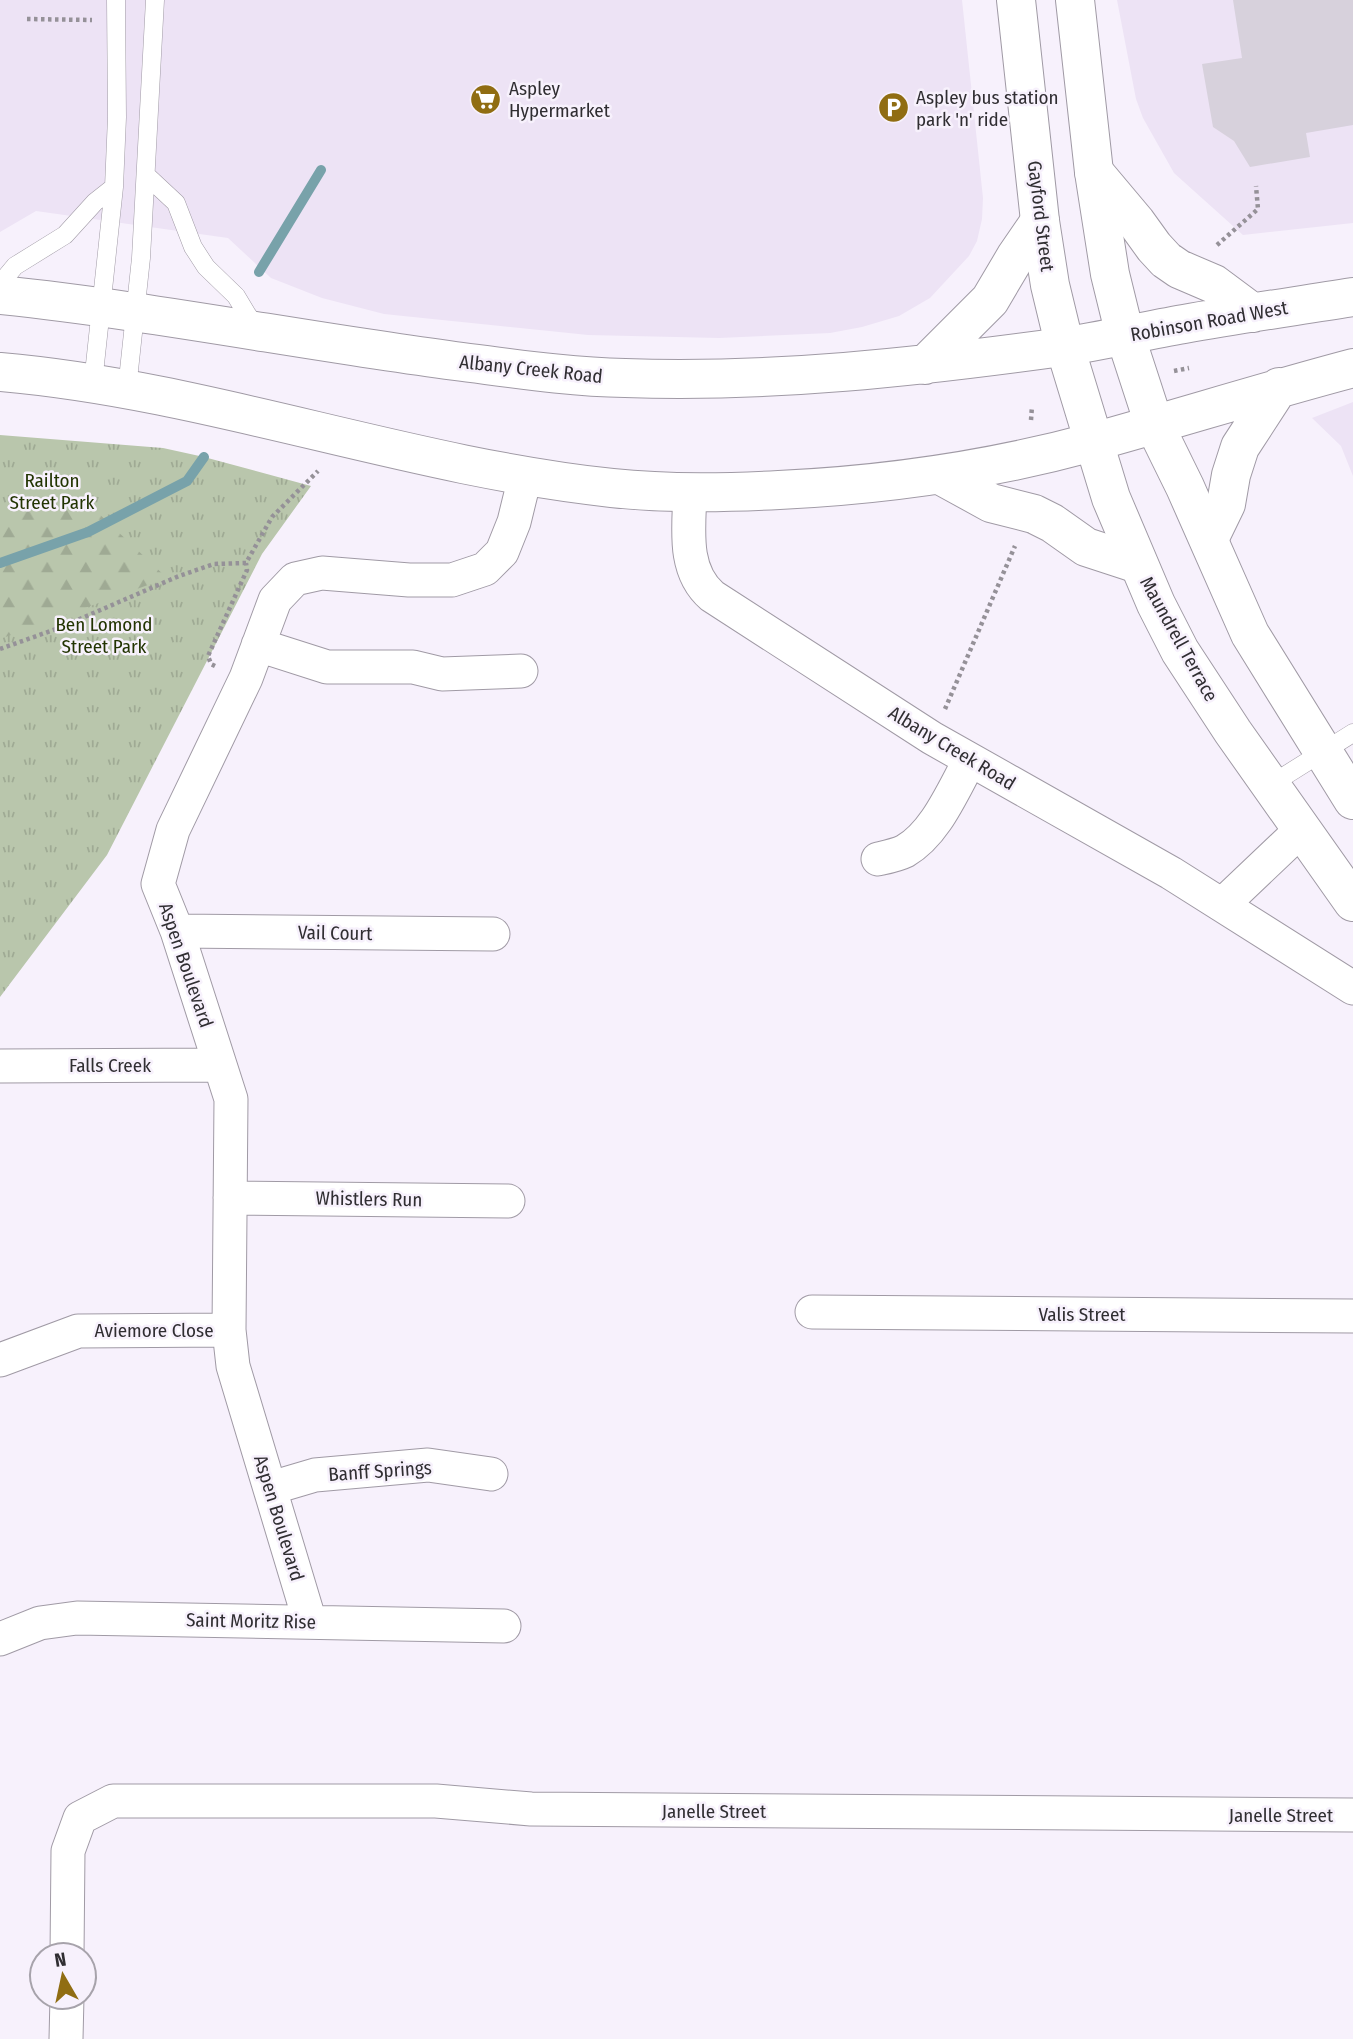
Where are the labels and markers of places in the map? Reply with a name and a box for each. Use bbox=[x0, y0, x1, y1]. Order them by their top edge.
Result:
place label: Aspley Hypermarket bbox=[509, 77, 611, 122]
supermarket icon: Aspley Hypermarket bbox=[469, 82, 503, 116]
place label: Aspley bus station park 'n' ride bbox=[916, 86, 1059, 131]
parking icon: Aspley bus station park 'n' ride bbox=[876, 91, 910, 125]

